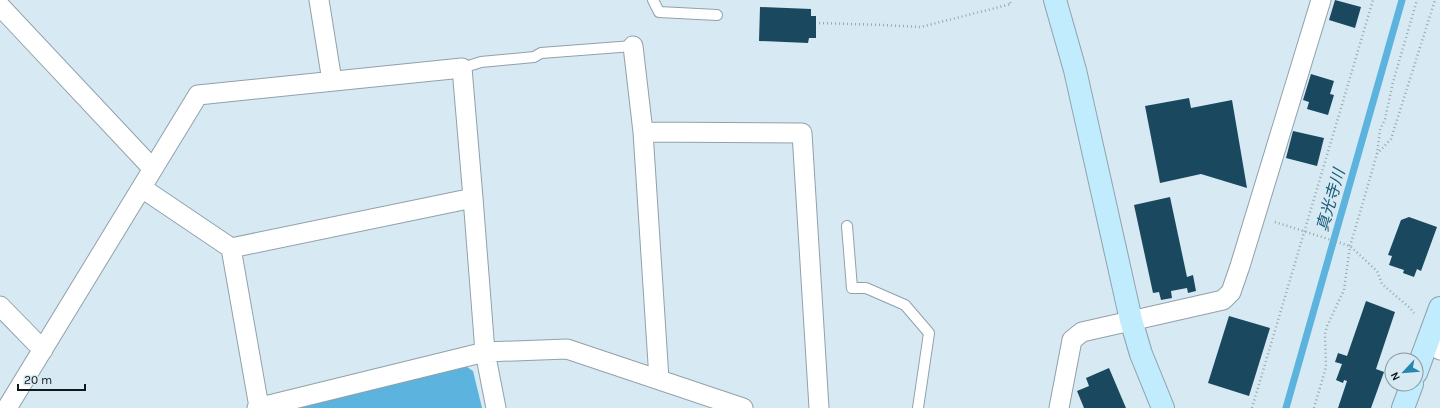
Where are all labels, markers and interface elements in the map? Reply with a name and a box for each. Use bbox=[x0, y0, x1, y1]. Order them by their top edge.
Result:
water label: 真光寺川 bbox=[1313, 165, 1349, 234]
north arrow bbox=[1384, 352, 1424, 392]
scale bar bbox=[18, 366, 85, 392]
text: N bbox=[1388, 370, 1403, 383]
text: 20 m bbox=[24, 373, 52, 387]

